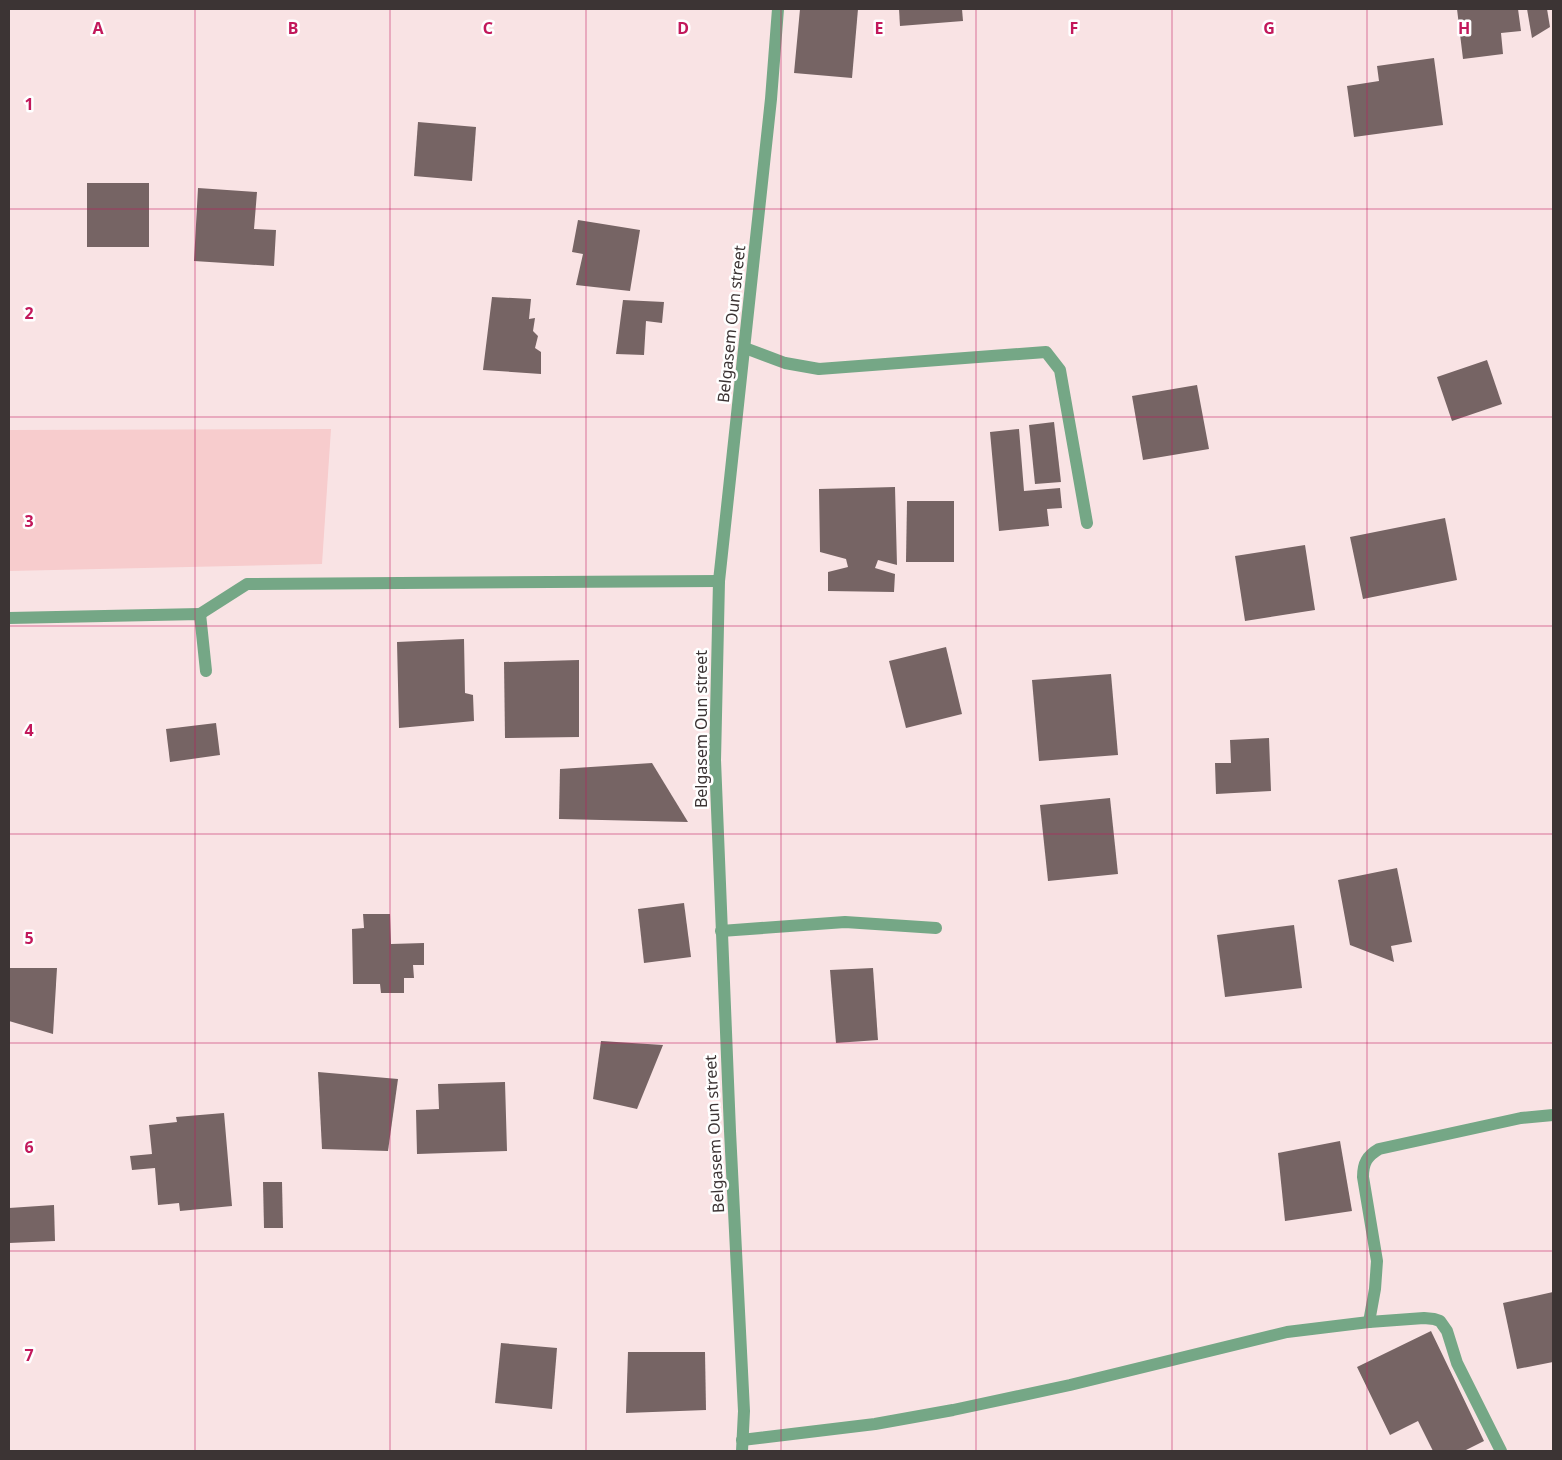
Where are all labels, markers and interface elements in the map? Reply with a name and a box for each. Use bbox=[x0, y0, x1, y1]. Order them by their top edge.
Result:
text: A bbox=[92, 17, 104, 39]
text: B bbox=[288, 17, 298, 39]
text: C bbox=[483, 17, 493, 39]
text: D bbox=[677, 17, 689, 39]
text: E bbox=[875, 17, 884, 39]
text: F bbox=[1070, 17, 1078, 39]
text: G bbox=[1263, 17, 1275, 39]
text: H bbox=[1458, 17, 1470, 39]
text: 1 bbox=[24, 93, 34, 115]
street label: Belgasem Oun street bbox=[712, 244, 750, 404]
text: 2 bbox=[24, 302, 34, 324]
text: 3 bbox=[24, 510, 34, 532]
street label: Belgasem Oun street bbox=[690, 650, 712, 808]
text: 4 bbox=[24, 719, 34, 741]
text: 5 bbox=[24, 927, 34, 949]
street label: Belgasem Oun street bbox=[699, 1054, 729, 1214]
text: 6 bbox=[24, 1136, 34, 1158]
text: 7 bbox=[24, 1344, 34, 1366]

